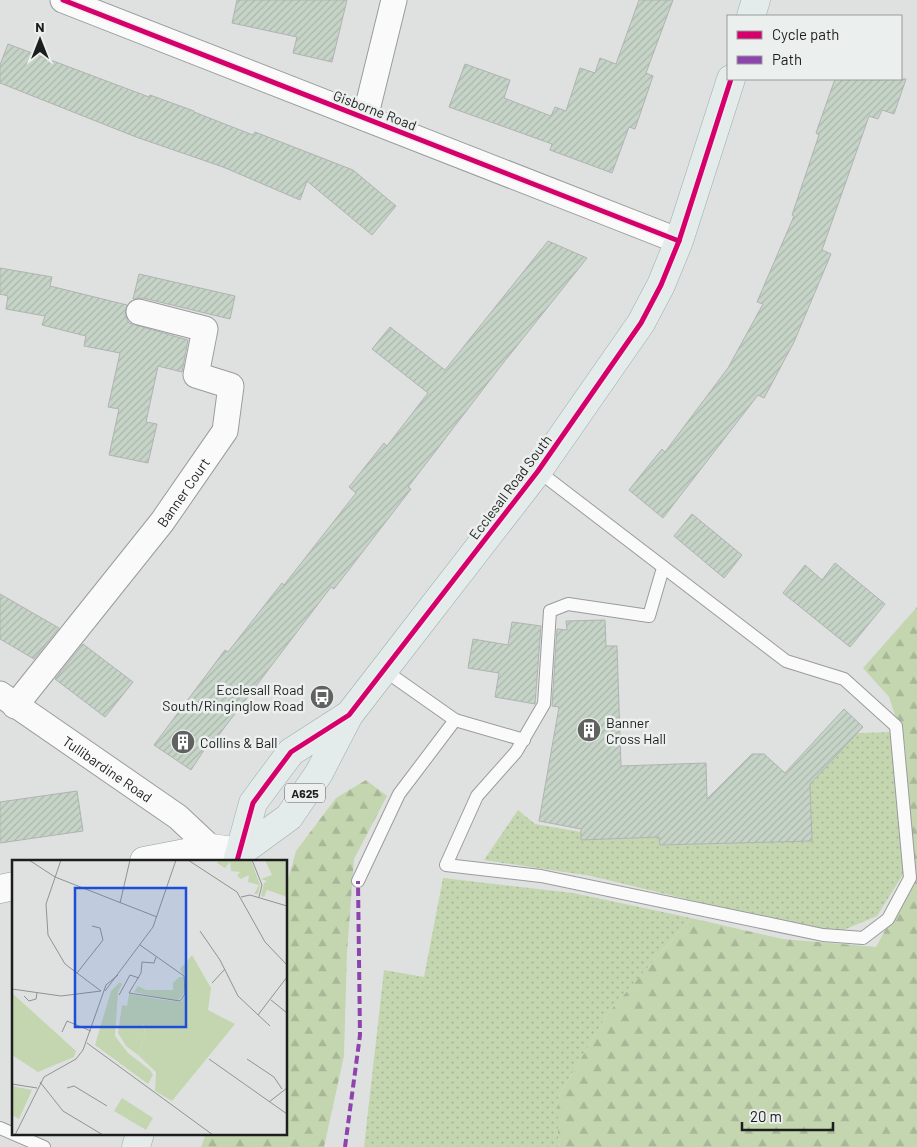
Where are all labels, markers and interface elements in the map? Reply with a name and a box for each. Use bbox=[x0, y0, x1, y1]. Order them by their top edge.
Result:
north arrow bbox=[15, 15, 65, 65]
legend bbox=[727, 15, 902, 80]
text: N bbox=[35, 18, 45, 35]
text: Cycle path bbox=[772, 25, 839, 43]
text: Path bbox=[772, 50, 802, 68]
street label: Gisborne Road bbox=[331, 86, 419, 134]
street label: Ecclesall Road South bbox=[465, 431, 555, 543]
street label: Banner Court bbox=[153, 454, 213, 530]
place label: Ecclesall Road South/Ringinglow Road bbox=[162, 681, 304, 714]
bus stop icon: Ecclesall Road South/Ringinglow Road bbox=[309, 684, 335, 710]
place label: Banner Cross Hall bbox=[606, 714, 666, 747]
building icon: Banner Cross Hall bbox=[576, 717, 602, 743]
building icon: Collins & Ball bbox=[170, 729, 196, 755]
street label: Tullibardine Road bbox=[60, 732, 156, 805]
place label: Collins & Ball bbox=[200, 734, 278, 751]
road number: A625 bbox=[285, 784, 325, 802]
inset map bbox=[12, 860, 288, 1134]
scale bar bbox=[742, 1100, 833, 1132]
text: 20 m bbox=[750, 1107, 782, 1125]

